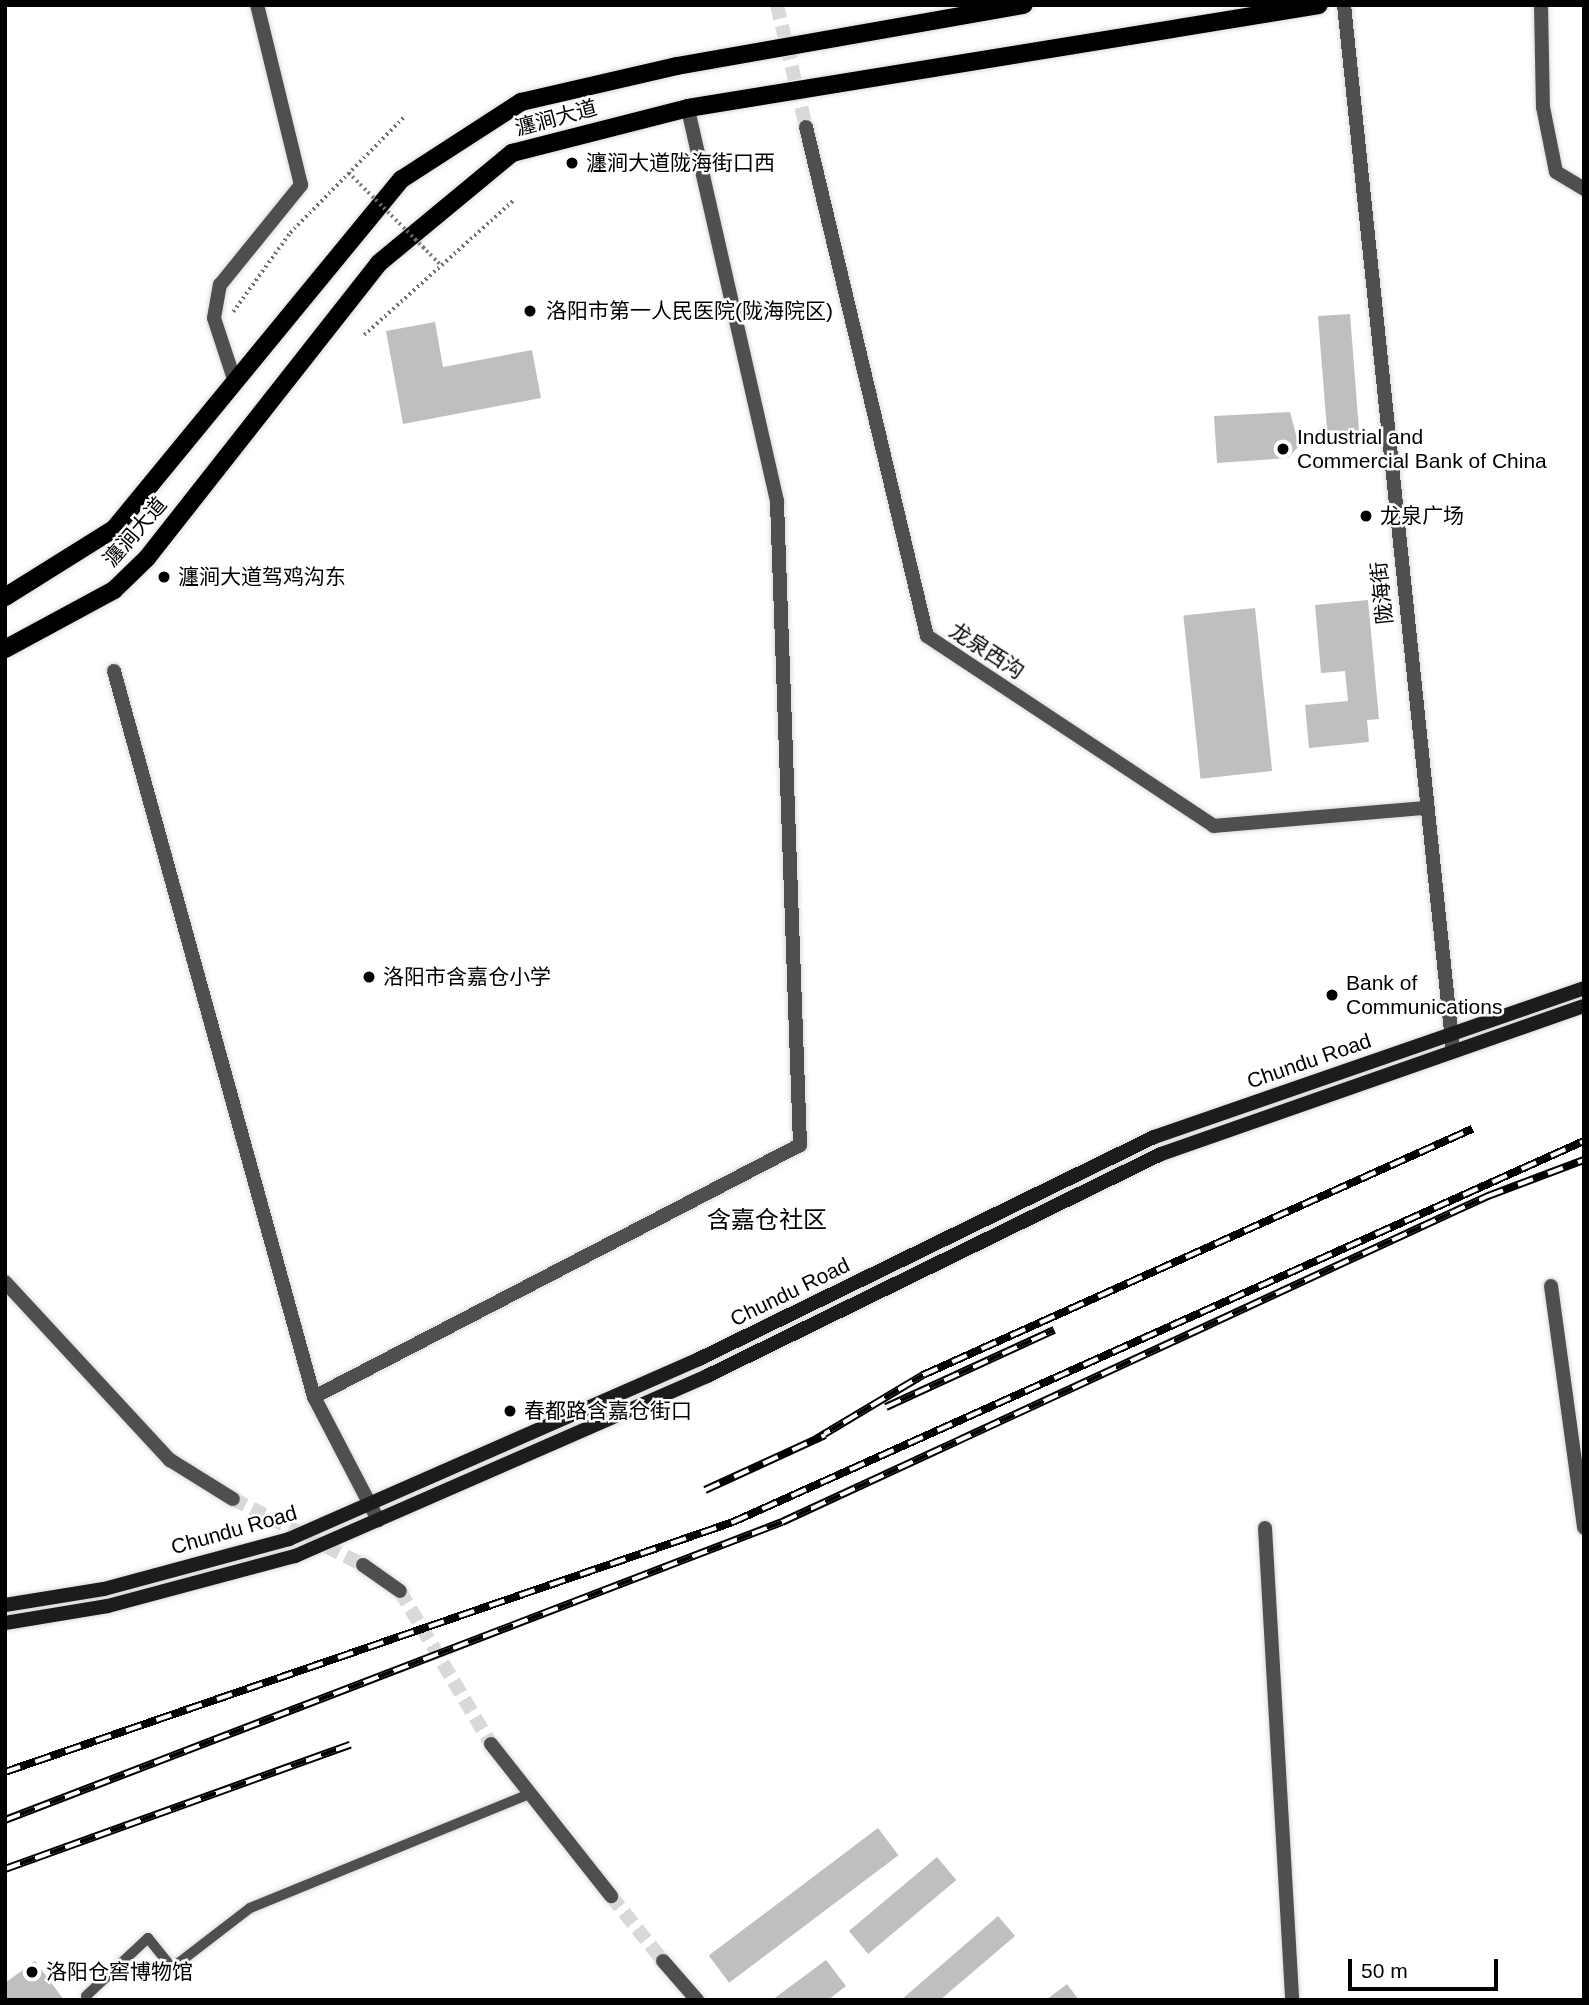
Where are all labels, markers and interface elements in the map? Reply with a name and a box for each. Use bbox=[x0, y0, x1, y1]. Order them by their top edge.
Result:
street label: 瀍涧大道 bbox=[512, 95, 600, 141]
place label: 瀍涧大道陇海街口西 bbox=[586, 150, 775, 176]
marker: 瀍涧大道陇海街口西 bbox=[564, 155, 580, 171]
place label: 洛阳市第一人民医院(陇海院区) bbox=[546, 298, 833, 324]
marker: 洛阳市第一人民医院(陇海院区) bbox=[520, 301, 540, 321]
place label: Industrial and Commercial Bank of China bbox=[1297, 424, 1547, 474]
marker: Industrial and Commercial Bank of China bbox=[1275, 441, 1291, 457]
street label: 瀍涧大道 bbox=[98, 492, 172, 572]
place label: 龙泉广场 bbox=[1380, 503, 1464, 529]
marker: 龙泉广场 bbox=[1358, 508, 1374, 524]
street label: 陇海街 bbox=[1366, 560, 1398, 626]
place label: 瀍涧大道驾鸡沟东 bbox=[178, 564, 346, 590]
marker: 瀍涧大道驾鸡沟东 bbox=[156, 569, 172, 585]
street label: 龙泉西沟 bbox=[945, 618, 1029, 684]
place label: 洛阳市含嘉仓小学 bbox=[383, 964, 551, 990]
marker: 洛阳市含嘉仓小学 bbox=[361, 969, 377, 985]
place label: Bank of Communications bbox=[1346, 970, 1502, 1020]
marker: Bank of Communications bbox=[1324, 987, 1340, 1003]
street label: Chundu Road bbox=[1244, 1028, 1374, 1094]
district label: 含嘉仓社区 bbox=[707, 1206, 827, 1234]
street label: Chundu Road bbox=[726, 1252, 854, 1332]
place label: 春都路含嘉仓街口 bbox=[524, 1398, 692, 1424]
marker: 春都路含嘉仓街口 bbox=[502, 1403, 518, 1419]
street label: Chundu Road bbox=[168, 1500, 300, 1560]
scale bar bbox=[1351, 1946, 1502, 1990]
place label: 洛阳仓窖博物馆 bbox=[46, 1959, 193, 1985]
text: 50 m bbox=[1361, 1959, 1408, 1982]
marker: 洛阳仓窖博物馆 bbox=[24, 1964, 40, 1980]

